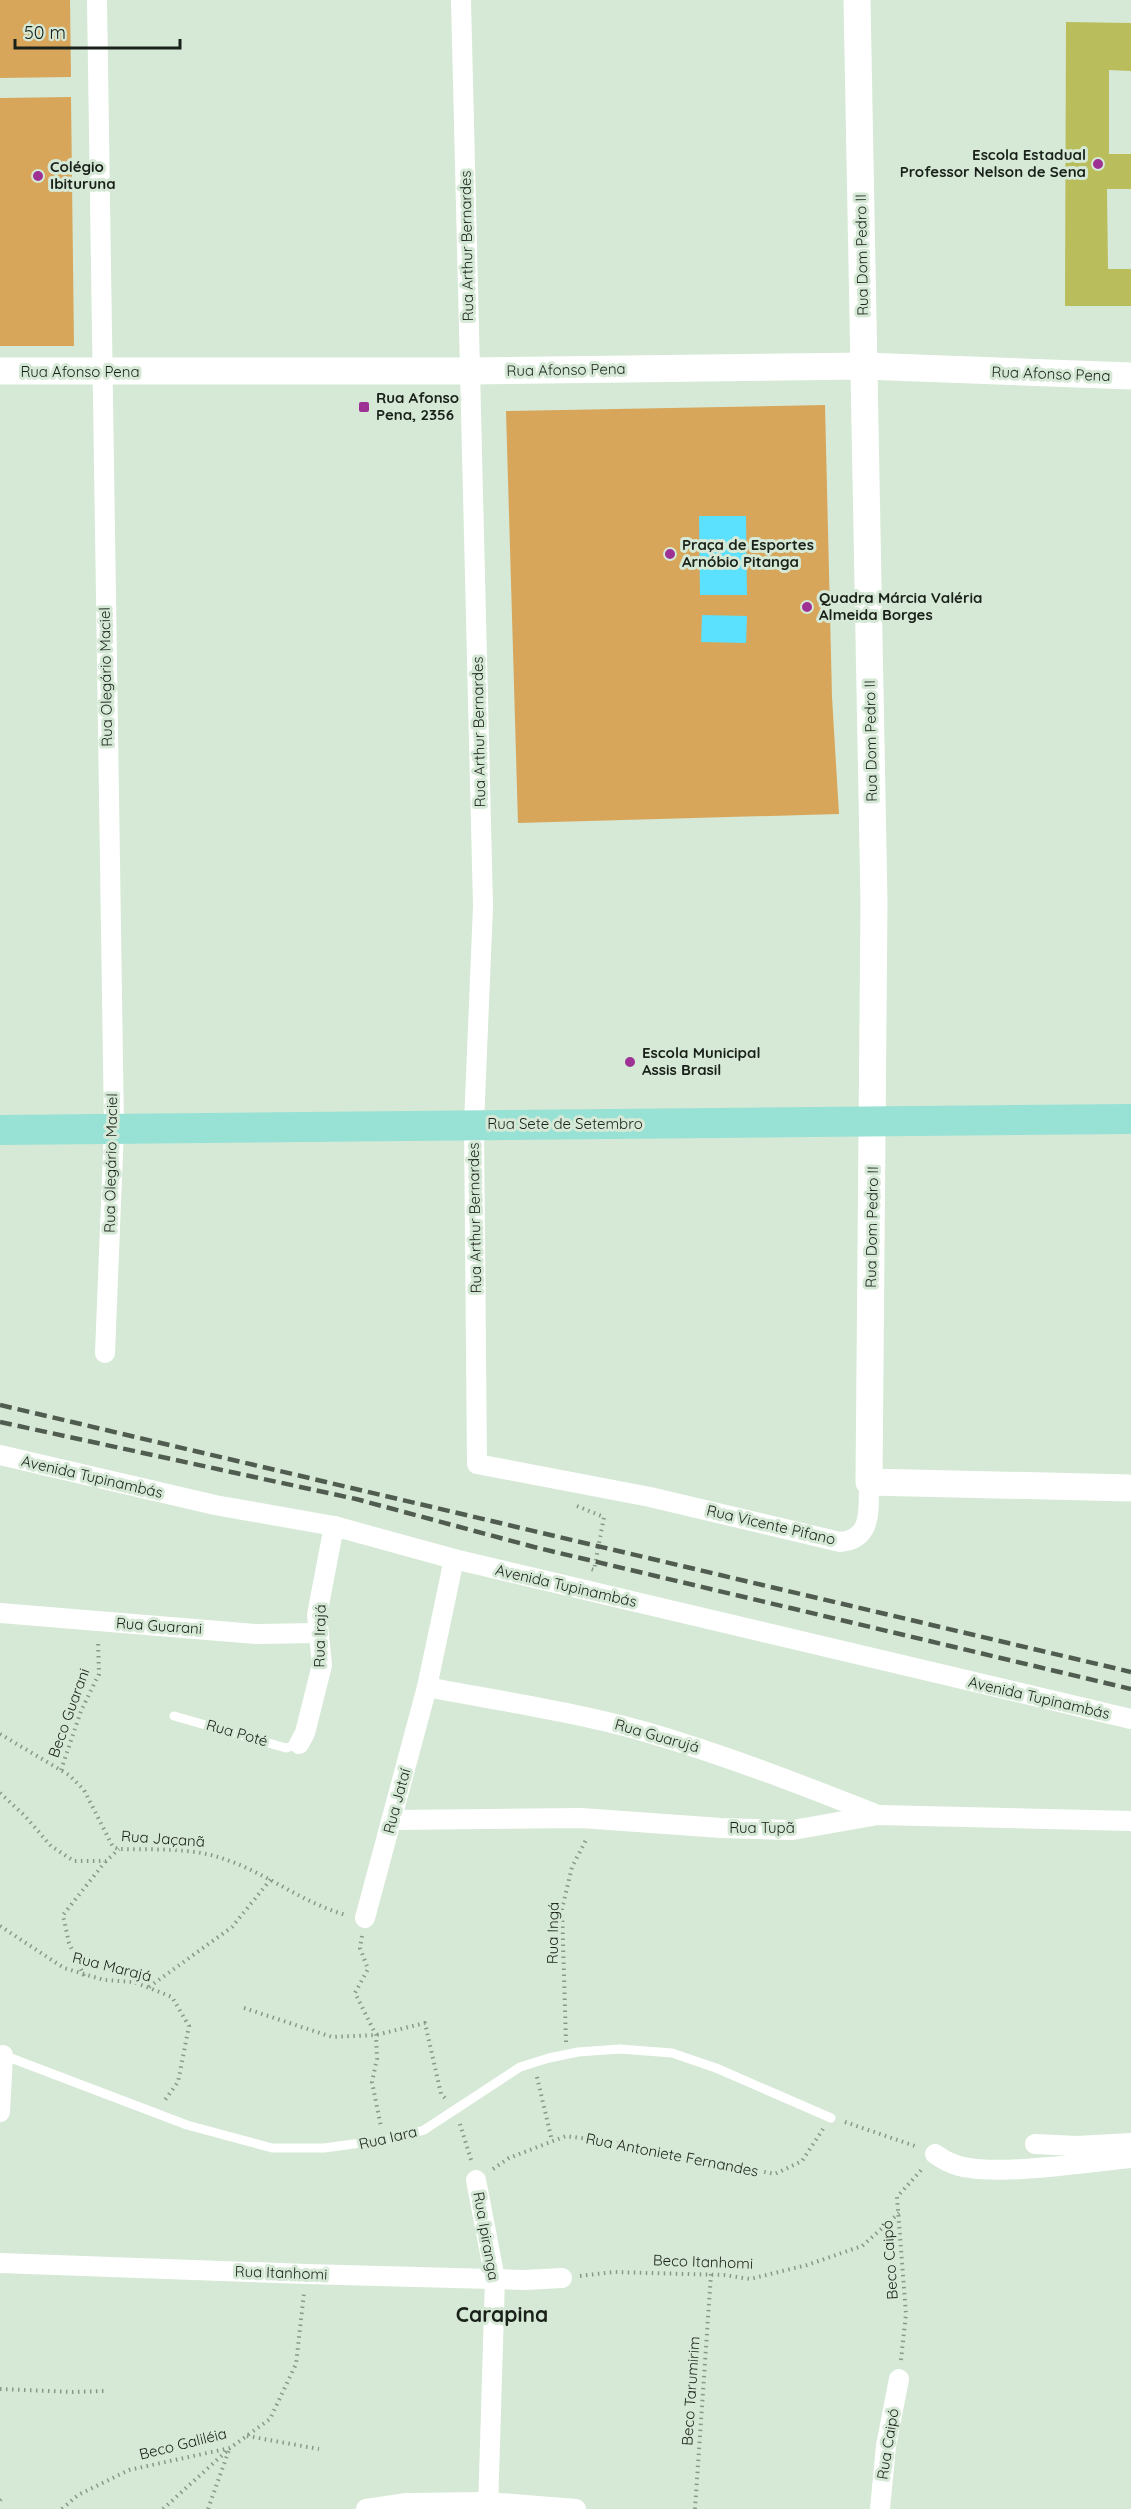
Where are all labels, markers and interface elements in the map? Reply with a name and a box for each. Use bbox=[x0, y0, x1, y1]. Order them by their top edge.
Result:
scale bar bbox=[15, 12, 180, 50]
text: 50 m bbox=[24, 21, 66, 44]
place label: Escola Estadual Professor Nelson de Sena bbox=[900, 145, 1086, 181]
place label: Colégio Ibituruna bbox=[50, 157, 116, 193]
marker: Escola Estadual Professor Nelson de Sena bbox=[1091, 157, 1105, 171]
marker: Colégio Ibituruna bbox=[31, 169, 45, 183]
street label: Rua Arthur Bernardes bbox=[456, 170, 477, 322]
street label: Rua Dom Pedro II bbox=[851, 194, 872, 316]
street label: Rua Afonso Pena bbox=[506, 359, 626, 380]
street label: Rua Afonso Pena bbox=[20, 362, 140, 381]
street label: Rua Afonso Pena bbox=[991, 362, 1111, 385]
place label: Rua Afonso Pena, 2356 bbox=[376, 388, 459, 424]
marker: Rua Afonso Pena, 2356 bbox=[357, 400, 371, 414]
place label: Praça de Esportes Arnóbio Pitanga bbox=[682, 535, 814, 571]
marker: Praça de Esportes Arnóbio Pitanga bbox=[663, 547, 677, 561]
place label: Quadra Márcia Valéria Almeida Borges bbox=[819, 588, 982, 624]
marker: Quadra Márcia Valéria Almeida Borges bbox=[800, 600, 814, 614]
street label: Rua Olegário Maciel bbox=[95, 607, 116, 747]
street label: Rua Arthur Bernardes bbox=[468, 656, 489, 808]
street label: Rua Dom Pedro II bbox=[860, 680, 881, 802]
place label: Escola Municipal Assis Brasil bbox=[642, 1043, 760, 1079]
marker: Escola Municipal Assis Brasil bbox=[623, 1055, 637, 1069]
street label: Rua Olegário Maciel bbox=[100, 1093, 121, 1233]
street label: Rua Sete de Setembro bbox=[487, 1114, 643, 1133]
street label: Rua Arthur Bernardes bbox=[464, 1142, 485, 1294]
street label: Rua Dom Pedro II bbox=[861, 1166, 882, 1288]
street label: Avenida Tupinambás bbox=[20, 1451, 165, 1502]
street label: Rua Vicente Pifano bbox=[705, 1500, 837, 1549]
street label: Avenida Tupinambás bbox=[494, 1560, 639, 1611]
street label: Rua Irajá bbox=[309, 1604, 330, 1668]
street label: Rua Guarani bbox=[115, 1613, 203, 1638]
street label: Beco Guarani bbox=[44, 1666, 93, 1760]
street label: Avenida Tupinambás bbox=[967, 1672, 1112, 1723]
street label: Rua Guarujá bbox=[613, 1714, 702, 1757]
street label: Rua Poté bbox=[204, 1715, 270, 1750]
street label: Rua Jataí bbox=[379, 1765, 415, 1836]
street label: Rua Tupã bbox=[729, 1818, 795, 1837]
street label: Rua Jaçanã bbox=[121, 1826, 206, 1851]
street label: Rua Ingá bbox=[542, 1902, 563, 1964]
street label: Rua Marajá bbox=[71, 1948, 154, 1986]
street label: Rua Iara bbox=[357, 2122, 419, 2153]
street label: Rua Antoniete Fernandes bbox=[584, 2128, 760, 2181]
street label: Rua Ipiranga bbox=[469, 2190, 504, 2282]
street label: Beco Caipó bbox=[877, 2220, 902, 2300]
street label: Beco Itanhomi bbox=[653, 2250, 753, 2273]
street label: Rua Itanhomi bbox=[234, 2261, 328, 2284]
district label: Carapina bbox=[456, 2301, 548, 2327]
street label: Beco Tarumirim bbox=[677, 2336, 704, 2446]
street label: Rua Caipó bbox=[873, 2407, 903, 2481]
street label: Beco Galiléia bbox=[137, 2423, 229, 2464]

